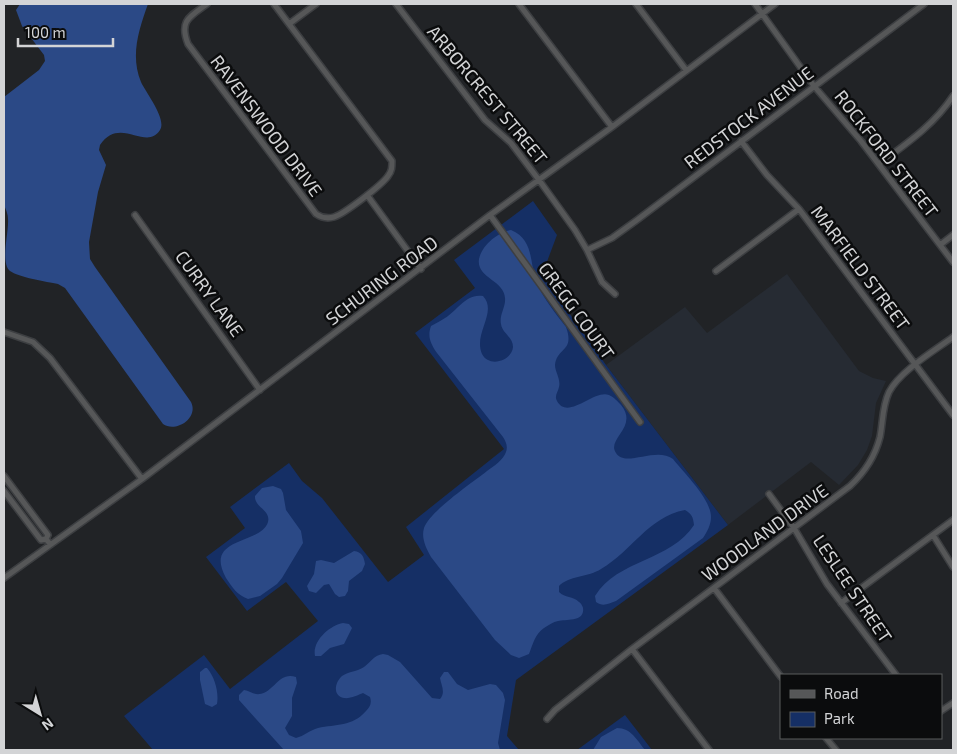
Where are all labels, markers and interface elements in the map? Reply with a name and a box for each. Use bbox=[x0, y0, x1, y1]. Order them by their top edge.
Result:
scale bar bbox=[18, 15, 112, 47]
street label: ARBORCREST STREET bbox=[423, 20, 553, 169]
text: 100 m bbox=[25, 23, 66, 41]
street label: RAVENSWOOD DRIVE bbox=[206, 50, 327, 200]
street label: REDSTOCK AVENUE bbox=[679, 61, 817, 173]
street label: ROCKFORD STREET bbox=[830, 86, 944, 222]
street label: MARFIELD STREET bbox=[807, 201, 915, 334]
street label: SCHURING ROAD bbox=[321, 231, 442, 329]
street label: CURRY LANE bbox=[171, 246, 248, 341]
street label: GREGG COURT bbox=[534, 258, 620, 364]
street label: WOODLAND DRIVE bbox=[697, 479, 832, 585]
street label: LESLEE STREET bbox=[809, 530, 897, 647]
legend bbox=[780, 674, 942, 739]
text: Road bbox=[824, 684, 859, 702]
north arrow bbox=[15, 689, 65, 739]
text: Park bbox=[824, 709, 855, 727]
text: N bbox=[39, 715, 57, 735]

